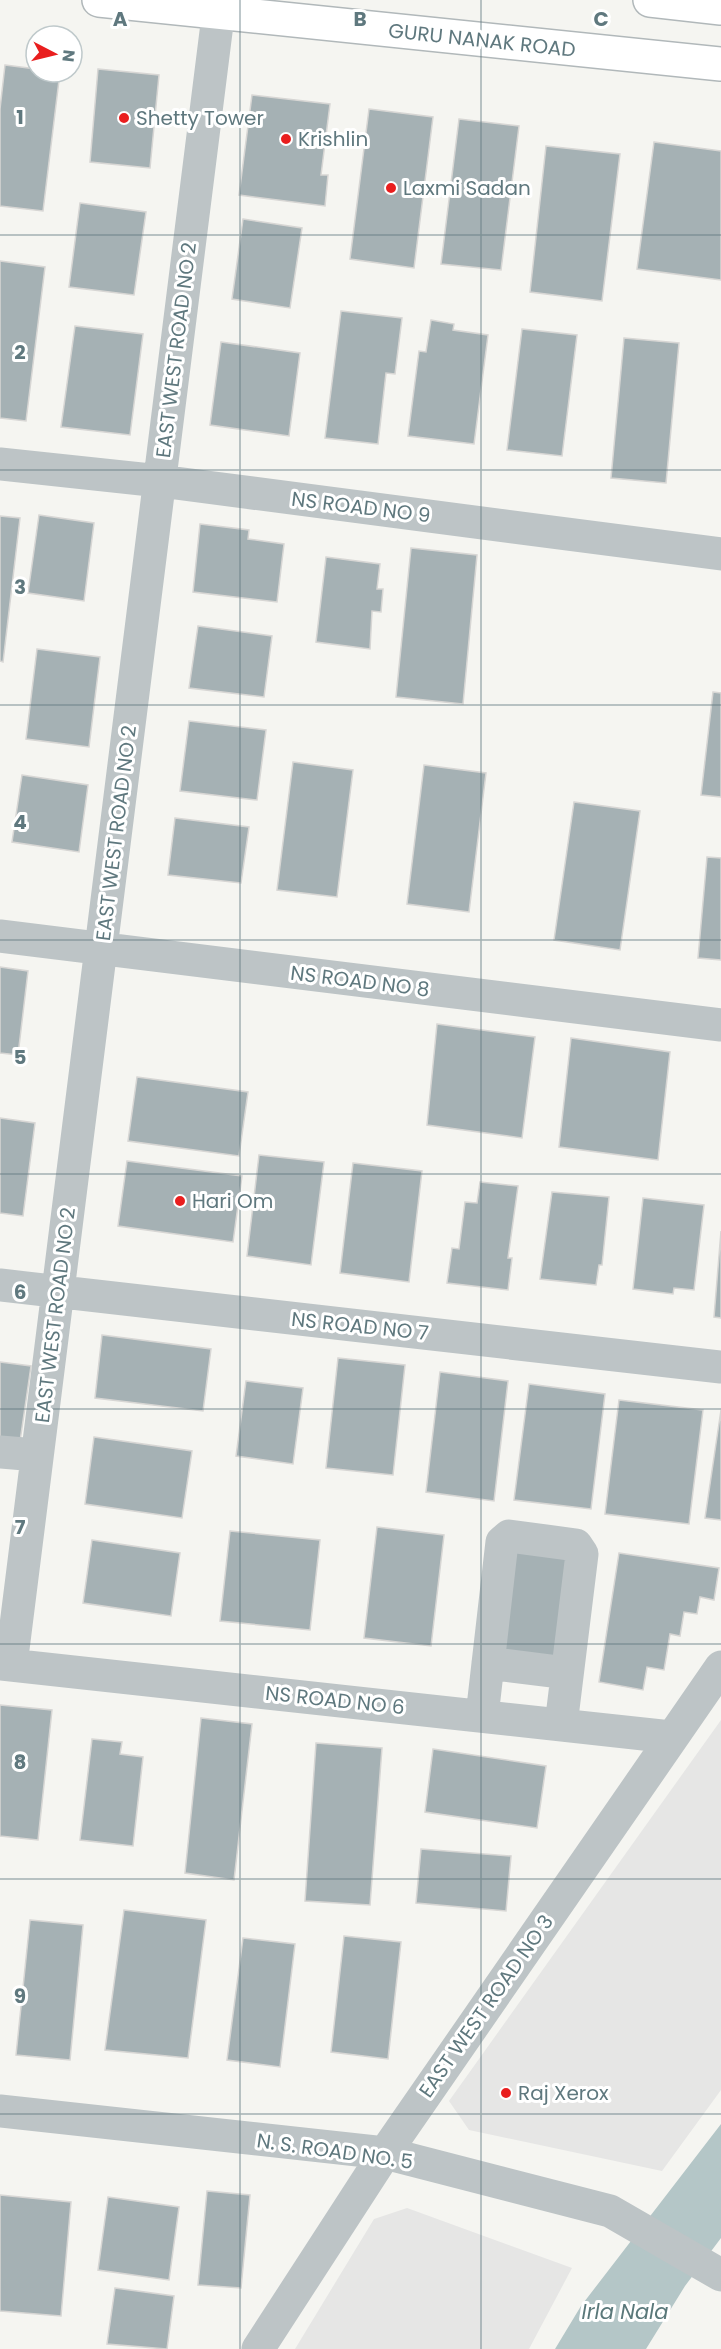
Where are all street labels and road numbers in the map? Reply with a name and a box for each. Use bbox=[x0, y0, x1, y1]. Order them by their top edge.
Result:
street label: GURU NANAK ROAD bbox=[387, 16, 577, 64]
street label: EAST WEST ROAD NO 2 bbox=[149, 241, 203, 459]
street label: NS ROAD NO 9 bbox=[290, 485, 432, 529]
street label: EAST WEST ROAD NO 2 bbox=[89, 724, 143, 942]
street label: NS ROAD NO 8 bbox=[289, 959, 431, 1003]
street label: EAST WEST ROAD NO 2 bbox=[28, 1206, 82, 1424]
street label: NS ROAD NO 7 bbox=[290, 1305, 430, 1347]
street label: NS ROAD NO 6 bbox=[264, 1679, 406, 1721]
street label: EAST WEST ROAD NO 3 bbox=[412, 1909, 560, 2103]
street label: N. S. ROAD NO. 5 bbox=[255, 2126, 415, 2176]

